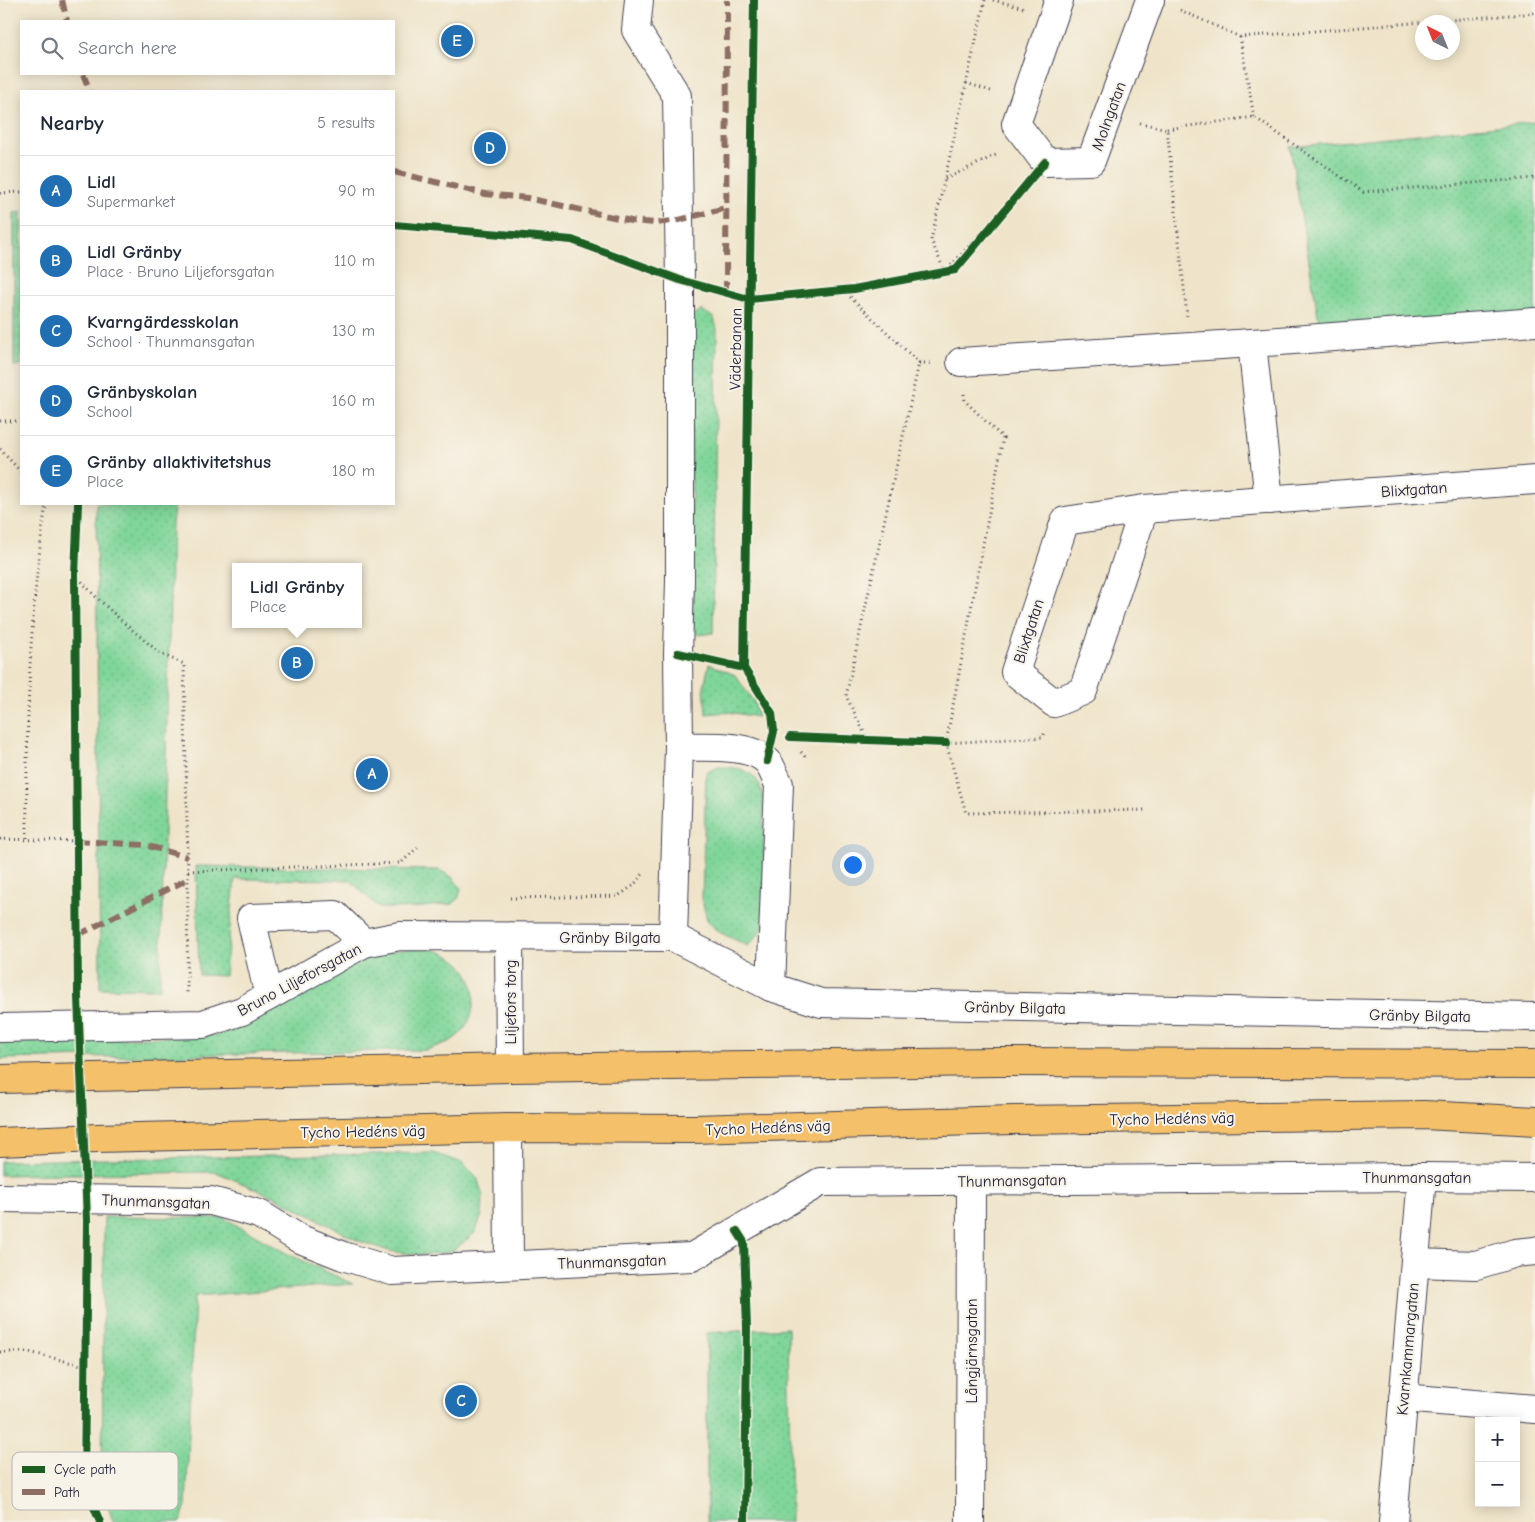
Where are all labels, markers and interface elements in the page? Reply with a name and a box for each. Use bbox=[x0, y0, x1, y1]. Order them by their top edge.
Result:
north arrow bbox=[1415, 15, 1460, 60]
search box bbox=[20, 20, 395, 75]
pin: E bbox=[441, 22, 473, 60]
icon: search bbox=[38, 34, 66, 62]
text: Search here bbox=[78, 37, 177, 59]
street label: Molngatan bbox=[1088, 79, 1130, 153]
text: Nearby bbox=[40, 111, 104, 135]
text: 5 results bbox=[317, 114, 375, 132]
pin: D bbox=[474, 129, 506, 167]
text: Lidl bbox=[87, 171, 116, 193]
text: A bbox=[52, 182, 60, 200]
text: 90 m bbox=[338, 182, 375, 200]
text: Supermarket bbox=[87, 193, 175, 211]
text: Lidl Gränby bbox=[87, 241, 182, 263]
text: B bbox=[51, 252, 61, 270]
text: 110 m bbox=[334, 252, 375, 270]
text: Place · Bruno Liljeforsgatan bbox=[87, 263, 275, 281]
street label: Väderbanan bbox=[726, 308, 746, 390]
text: Kvarngärdesskolan bbox=[87, 311, 239, 333]
text: C bbox=[51, 322, 61, 340]
text: 130 m bbox=[332, 322, 375, 340]
text: School · Thunmansgatan bbox=[87, 333, 255, 351]
text: Gränbyskolan bbox=[87, 381, 197, 403]
text: D bbox=[51, 392, 61, 410]
text: 160 m bbox=[332, 392, 375, 410]
text: School bbox=[87, 403, 133, 421]
text: Gränby allaktivitetshus bbox=[87, 451, 271, 473]
text: E bbox=[51, 462, 61, 480]
text: 180 m bbox=[332, 462, 375, 480]
text: Place bbox=[87, 473, 123, 491]
street label: Blixtgatan bbox=[1380, 479, 1448, 501]
popup bbox=[232, 563, 362, 628]
text: Lidl Gränby bbox=[250, 576, 344, 598]
street label: Blixtgatan bbox=[1010, 597, 1048, 666]
text: Place bbox=[250, 598, 286, 616]
pin: B bbox=[281, 644, 313, 682]
pin: A bbox=[356, 755, 388, 793]
your location bbox=[840, 852, 866, 878]
street label: Gränby Bilgata bbox=[559, 929, 661, 947]
street label: Bruno Liljeforsgatan bbox=[235, 940, 364, 1020]
street label: Liljefors torg bbox=[502, 960, 520, 1044]
street label: Gränby Bilgata bbox=[964, 998, 1066, 1018]
street label: Gränby Bilgata bbox=[1369, 1006, 1471, 1026]
street label: Tycho Hedéns väg bbox=[1109, 1109, 1235, 1129]
street label: Tycho Hedéns väg bbox=[705, 1117, 831, 1139]
street label: Tycho Hedéns väg bbox=[300, 1122, 426, 1142]
street label: Thunmansgatan bbox=[1363, 1169, 1471, 1187]
street label: Thunmansgatan bbox=[957, 1171, 1067, 1191]
street label: Thunmansgatan bbox=[101, 1191, 211, 1213]
street label: Thunmansgatan bbox=[557, 1251, 667, 1273]
street label: Kvarnkammargatan bbox=[1393, 1282, 1423, 1416]
street label: Långjärnsgatan bbox=[963, 1298, 981, 1404]
pin: C bbox=[445, 1382, 477, 1420]
map controls bbox=[1475, 1417, 1520, 1507]
button: + bbox=[1475, 1417, 1520, 1462]
legend bbox=[12, 1452, 178, 1510]
text: Cycle path bbox=[54, 1461, 116, 1478]
button: − bbox=[1475, 1462, 1520, 1507]
text: Path bbox=[54, 1484, 80, 1501]

